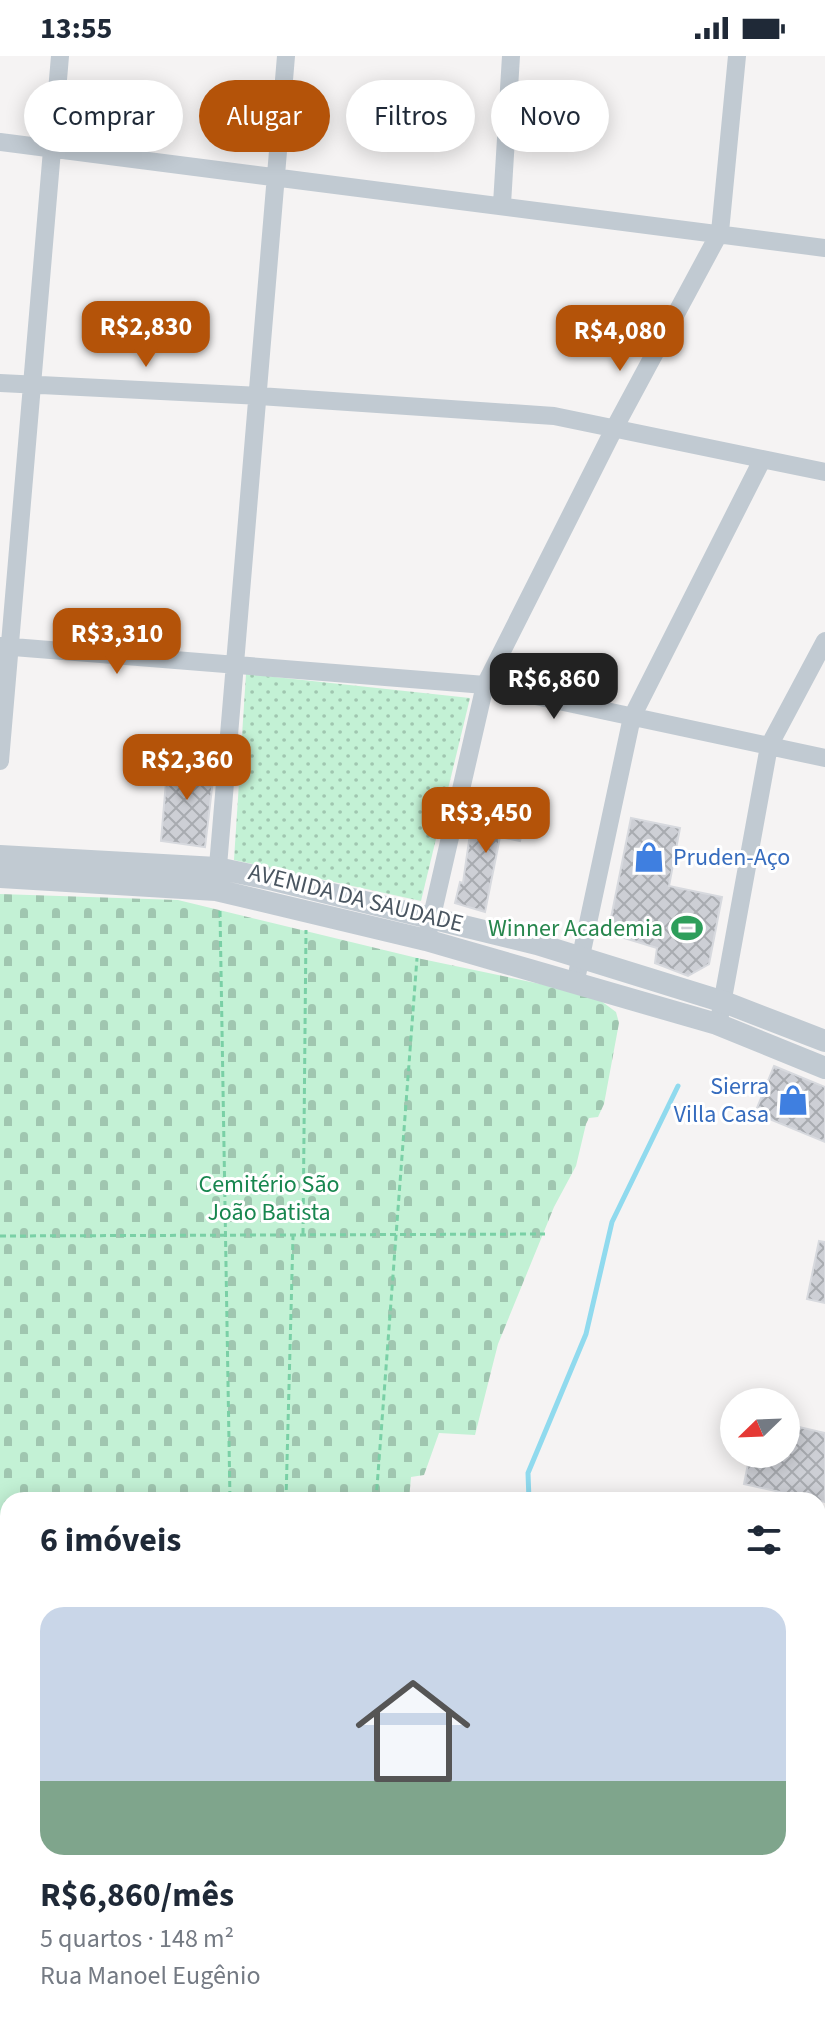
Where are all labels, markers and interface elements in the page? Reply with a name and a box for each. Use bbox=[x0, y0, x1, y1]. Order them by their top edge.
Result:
text: 13:55 bbox=[40, 7, 112, 50]
chip: Comprar bbox=[24, 80, 183, 152]
chip: Alugar bbox=[199, 80, 330, 152]
chip: Filtros bbox=[346, 80, 475, 152]
chip: Novo bbox=[491, 80, 609, 152]
pin: R$2,830 bbox=[72, 301, 220, 369]
pin: R$4,080 bbox=[546, 305, 694, 373]
text: R$2,830 bbox=[100, 308, 192, 345]
text: R$4,080 bbox=[574, 312, 666, 349]
pin: R$3,310 bbox=[43, 608, 191, 676]
text: R$3,310 bbox=[71, 615, 163, 652]
pin: R$6,860 bbox=[480, 653, 628, 721]
text: R$6,860 bbox=[508, 660, 600, 697]
pin: R$2,360 bbox=[113, 734, 261, 802]
text: R$2,360 bbox=[141, 741, 233, 778]
pin: R$3,450 bbox=[412, 787, 560, 855]
text: R$3,450 bbox=[440, 794, 532, 831]
shop icon: Pruden-Aço bbox=[632, 840, 666, 874]
place label: Pruden-Aço bbox=[673, 840, 790, 875]
street label: AVENIDA DA SAUDADE bbox=[245, 854, 467, 942]
place label: Winner Academia bbox=[488, 911, 663, 946]
sports icon: Winner Academia bbox=[670, 911, 704, 945]
place label: Sierra Villa Casa bbox=[674, 1069, 769, 1132]
shop icon: Sierra Villa Casa bbox=[776, 1083, 810, 1117]
park label: Cemitério São João Batista bbox=[198, 1167, 340, 1230]
north arrow bbox=[720, 1388, 800, 1468]
map controls bbox=[720, 1388, 800, 1468]
text: 6 imóveis bbox=[40, 1516, 181, 1565]
icon: filters bbox=[742, 1518, 786, 1562]
icon: home bbox=[341, 1659, 485, 1803]
text: R$6,860/mês bbox=[40, 1871, 234, 1920]
text: 5 quartos · 148 m² bbox=[40, 1920, 234, 1957]
text: Rua Manoel Eugênio bbox=[40, 1957, 261, 1994]

